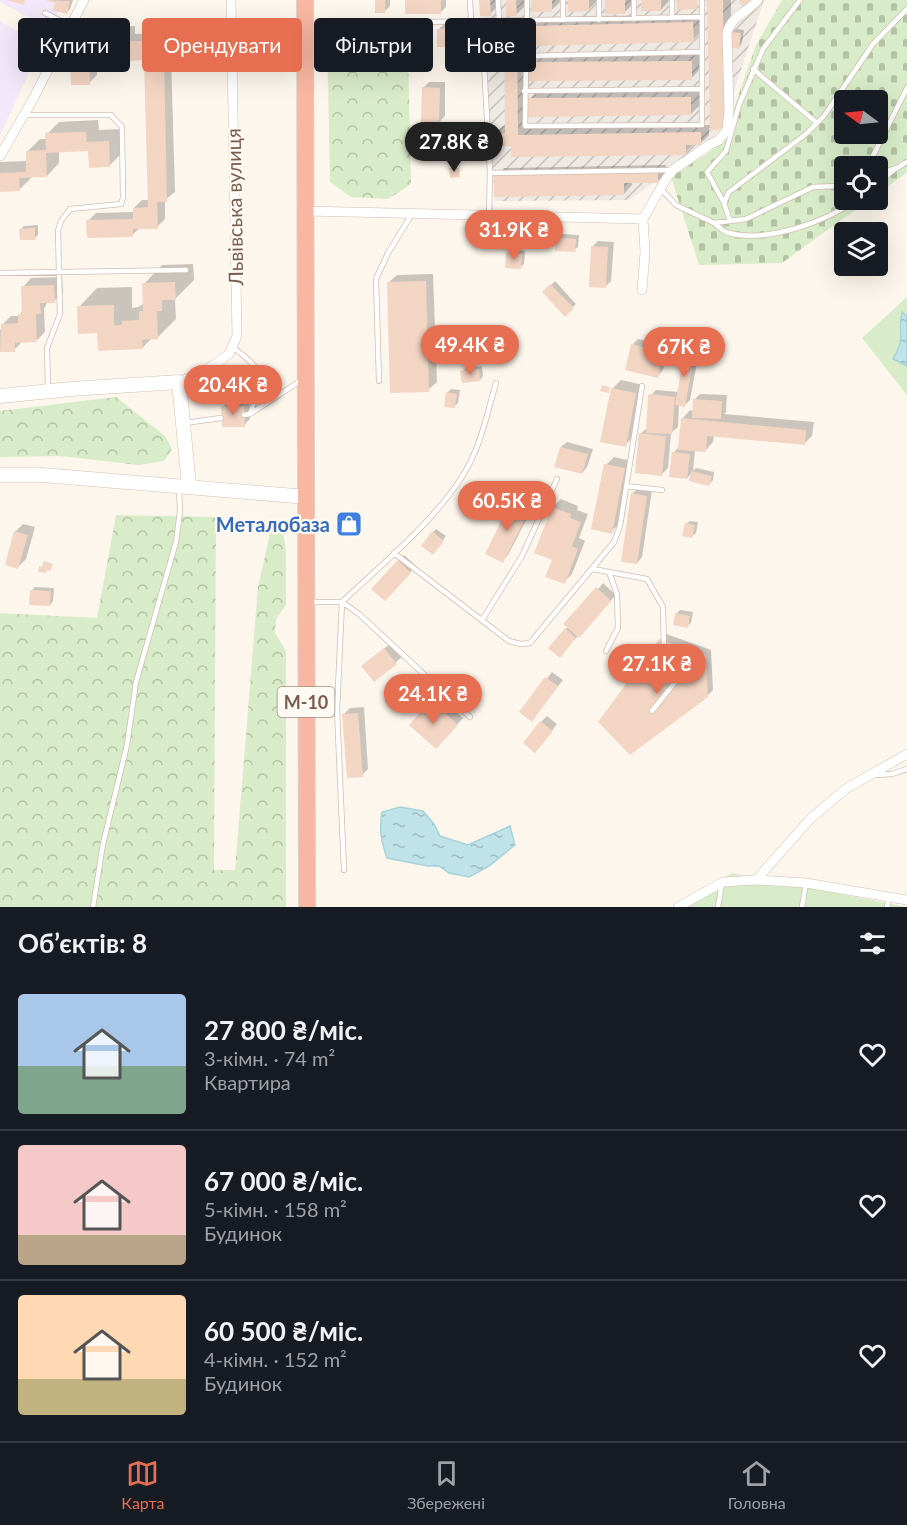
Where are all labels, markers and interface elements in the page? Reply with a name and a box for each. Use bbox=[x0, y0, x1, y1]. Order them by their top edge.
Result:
chip: Купити bbox=[18, 18, 130, 72]
chip: Орендувати bbox=[142, 18, 302, 72]
chip: Фільтри bbox=[314, 18, 433, 72]
chip: Нове bbox=[445, 18, 536, 72]
north arrow bbox=[834, 90, 888, 144]
map controls bbox=[834, 90, 888, 276]
pin: 27.8K ₴ bbox=[399, 122, 509, 173]
street label: Львівська вулиця bbox=[221, 128, 247, 287]
text: 27.8K ₴ bbox=[419, 129, 489, 153]
button: locate bbox=[834, 156, 888, 210]
pin: 31.9K ₴ bbox=[459, 210, 569, 261]
text: 31.9K ₴ bbox=[479, 217, 549, 241]
button: layers bbox=[834, 222, 888, 276]
pin: 49.4K ₴ bbox=[415, 325, 525, 376]
pin: 67K ₴ bbox=[642, 327, 726, 378]
text: 49.4K ₴ bbox=[435, 332, 505, 356]
text: 67K ₴ bbox=[657, 334, 711, 358]
pin: 20.4K ₴ bbox=[178, 365, 288, 416]
text: 20.4K ₴ bbox=[198, 372, 268, 396]
pin: 60.5K ₴ bbox=[452, 481, 562, 532]
text: 60.5K ₴ bbox=[472, 488, 542, 512]
shop icon: Металобаза bbox=[334, 509, 364, 539]
place label: Металобаза bbox=[216, 512, 330, 536]
pin: 27.1K ₴ bbox=[602, 644, 712, 695]
text: 27.1K ₴ bbox=[622, 651, 692, 675]
pin: 24.1K ₴ bbox=[378, 674, 488, 725]
text: 24.1K ₴ bbox=[398, 681, 468, 705]
road number: М-10 bbox=[278, 687, 334, 717]
text: Об’єктів: 8 bbox=[18, 927, 147, 959]
icon: filters bbox=[856, 927, 889, 960]
text: 27 800 ₴/міс. bbox=[204, 1014, 363, 1046]
icon: home bbox=[66, 1018, 138, 1090]
icon: heart bbox=[856, 1038, 889, 1071]
text: 3-кімн. · 74 m² bbox=[204, 1046, 335, 1070]
text: Квартира bbox=[204, 1070, 291, 1094]
text: 67 000 ₴/міс. bbox=[204, 1165, 363, 1197]
icon: home bbox=[66, 1169, 138, 1241]
icon: heart bbox=[856, 1189, 889, 1222]
text: 5-кімн. · 158 m² bbox=[204, 1197, 347, 1221]
text: Будинок bbox=[204, 1221, 282, 1245]
text: 60 500 ₴/міс. bbox=[204, 1315, 363, 1347]
icon: home bbox=[66, 1319, 138, 1391]
icon: heart bbox=[856, 1339, 889, 1372]
text: 4-кімн. · 152 m² bbox=[204, 1347, 347, 1371]
text: Будинок bbox=[204, 1371, 282, 1395]
tab: Карта bbox=[121, 1457, 165, 1512]
tab: Збережені bbox=[407, 1457, 485, 1512]
tab: Головна bbox=[728, 1457, 786, 1512]

